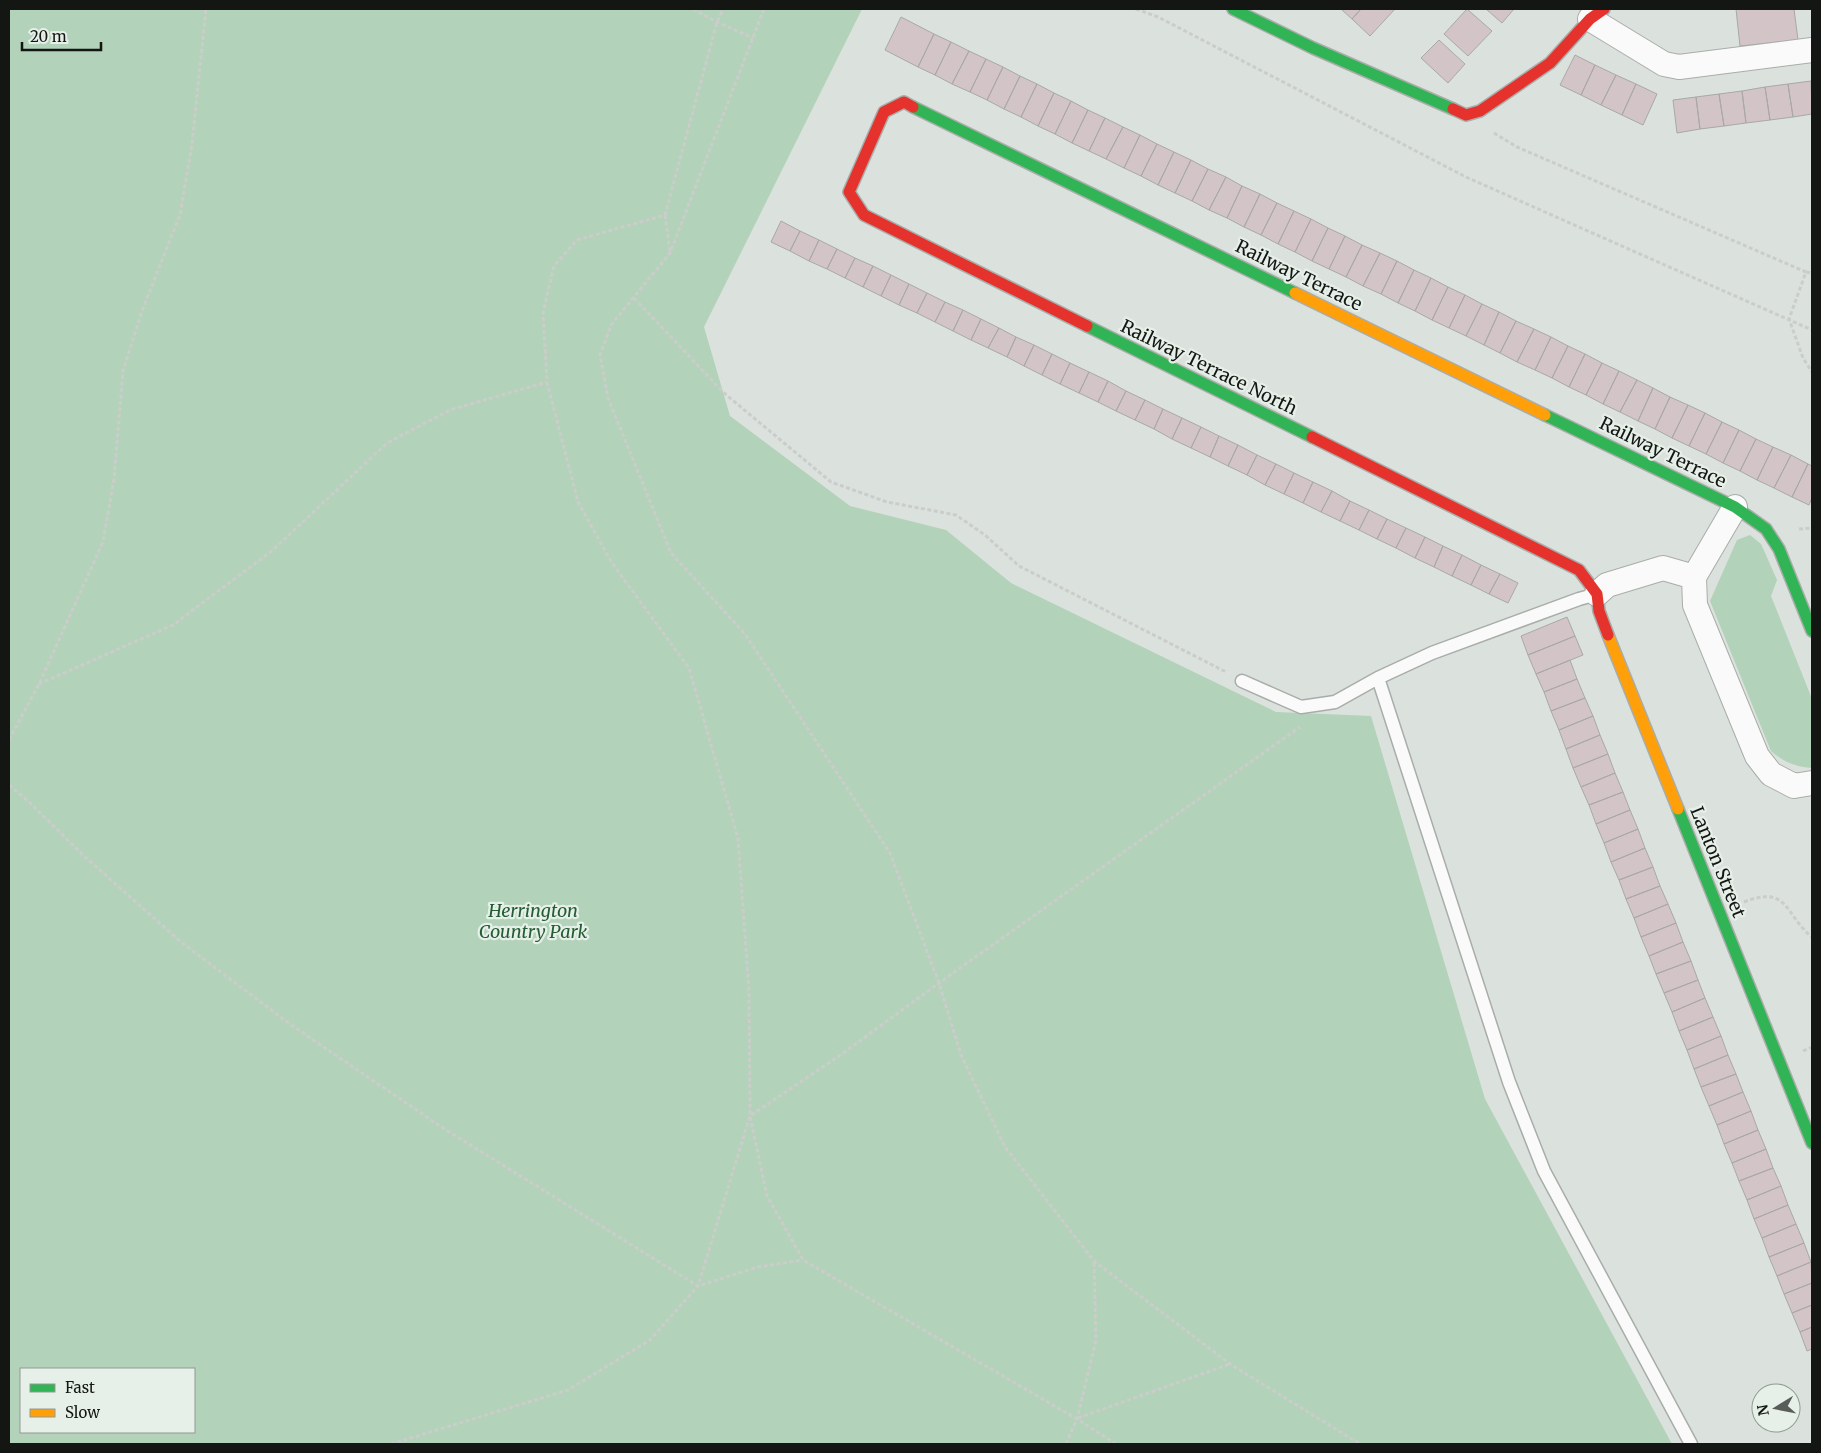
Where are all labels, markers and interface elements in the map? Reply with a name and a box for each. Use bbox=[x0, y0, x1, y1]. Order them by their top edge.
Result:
scale bar bbox=[22, 20, 101, 52]
text: 20 m bbox=[30, 27, 67, 46]
street label: Railway Terrace bbox=[1232, 234, 1366, 316]
street label: Railway Terrace North bbox=[1117, 314, 1301, 420]
street label: Railway Terrace bbox=[1596, 411, 1730, 493]
street label: Lanton Street bbox=[1685, 803, 1751, 921]
park label: Herrington Country Park bbox=[479, 899, 587, 943]
legend bbox=[20, 1368, 195, 1433]
text: Fast bbox=[65, 1378, 95, 1397]
north arrow bbox=[1751, 1383, 1801, 1433]
text: Slow bbox=[65, 1403, 100, 1422]
text: N bbox=[1753, 1403, 1773, 1417]

